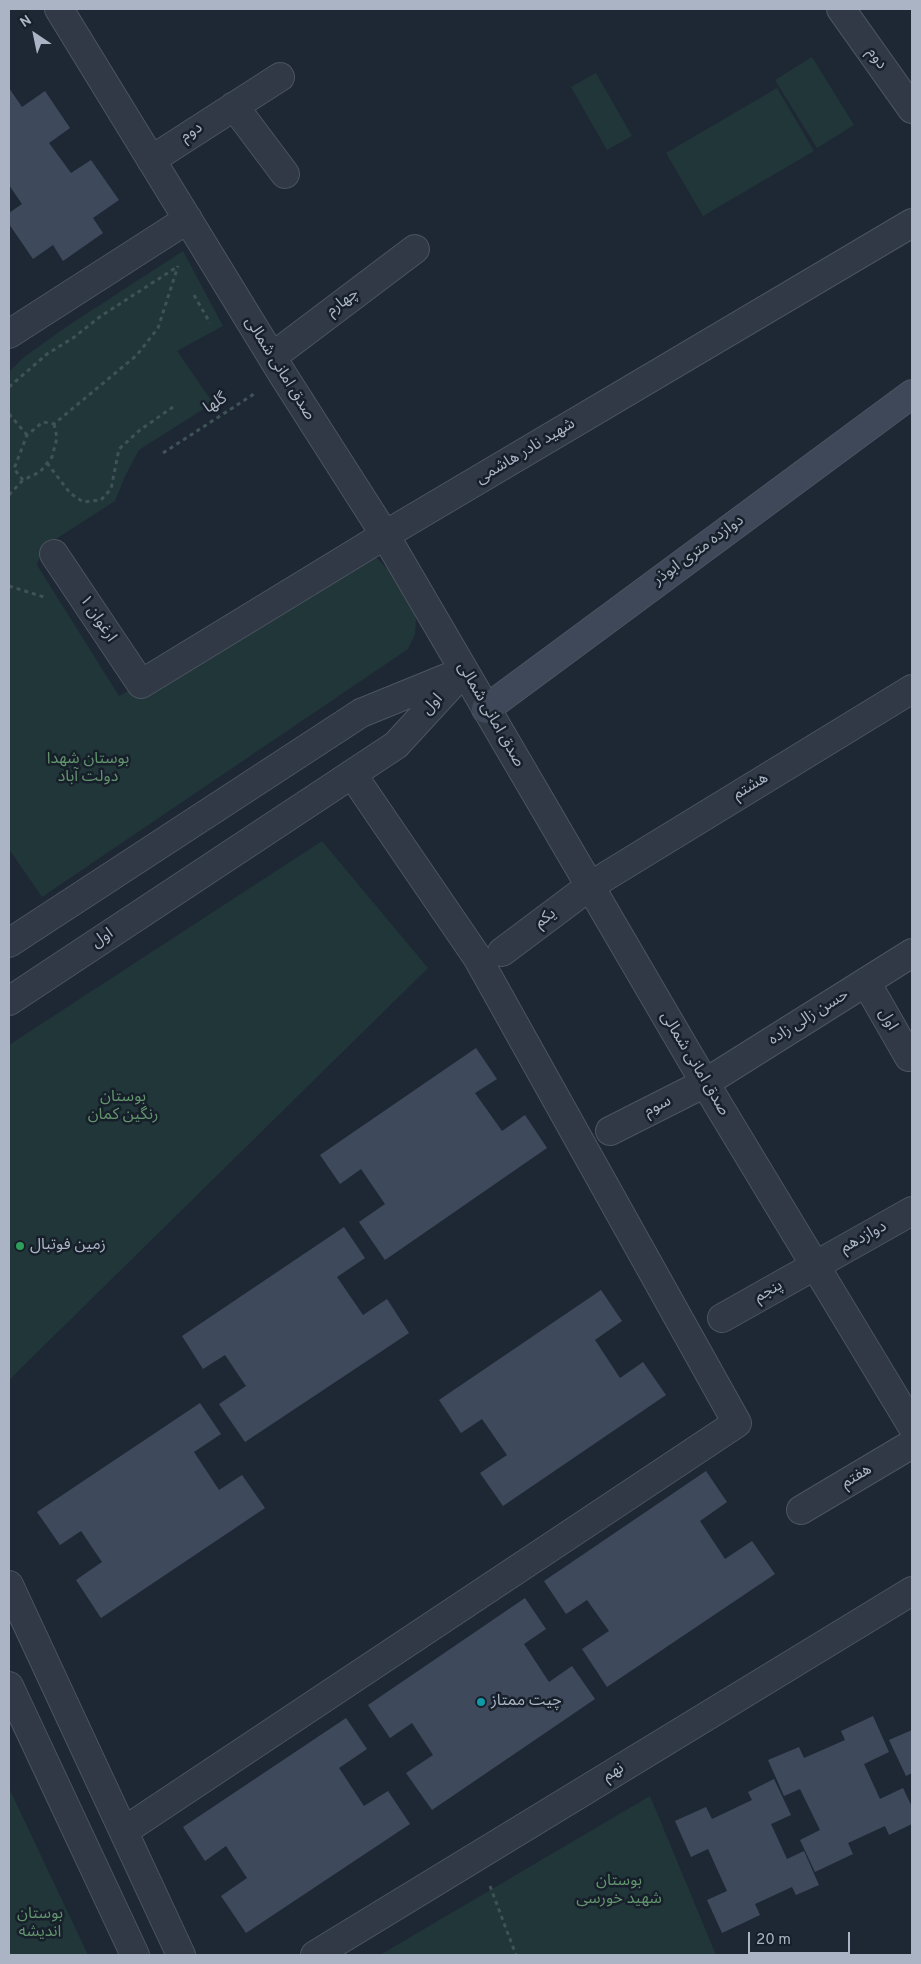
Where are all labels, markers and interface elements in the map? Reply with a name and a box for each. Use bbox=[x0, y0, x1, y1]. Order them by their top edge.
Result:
north arrow bbox=[10, 10, 60, 60]
text: N bbox=[17, 12, 35, 32]
street label: دوم bbox=[862, 44, 890, 74]
street label: دوم bbox=[177, 119, 207, 147]
street label: چهارم bbox=[323, 285, 363, 321]
street label: صدق امانی شمالی bbox=[240, 314, 318, 424]
street label: گلها bbox=[201, 389, 231, 419]
street label: شهید نادر هاشمی bbox=[473, 415, 579, 489]
street label: دوازده متری ابوذر bbox=[650, 512, 748, 590]
street label: ارغوان ۱ bbox=[74, 592, 120, 646]
street label: صدق امانی شمالی bbox=[452, 659, 528, 771]
street label: اول bbox=[418, 690, 448, 720]
park label: بوستان شهدا دولت آباد bbox=[47, 750, 129, 788]
street label: هشتم bbox=[730, 769, 772, 805]
street label: یکم bbox=[531, 905, 561, 933]
street label: اول bbox=[88, 925, 118, 953]
street label: حسن زالی زاده bbox=[765, 986, 853, 1050]
street label: اول bbox=[873, 1006, 901, 1034]
street label: صدق امانی شمالی bbox=[655, 1008, 733, 1120]
park label: بوستان رنگین کمان bbox=[88, 1088, 158, 1126]
street label: سوم bbox=[641, 1092, 675, 1122]
street label: دوازدهم bbox=[838, 1218, 890, 1258]
place label: زمین فوتبال bbox=[30, 1236, 106, 1256]
marker: زمین فوتبال bbox=[14, 1240, 26, 1252]
street label: پنجم bbox=[751, 1276, 787, 1308]
street label: هفتم bbox=[838, 1461, 876, 1493]
place label: چیت ممتاز bbox=[491, 1692, 562, 1712]
marker: چیت ممتاز bbox=[475, 1696, 487, 1708]
street label: نهم bbox=[600, 1759, 628, 1787]
park label: بوستان شهید خورسی bbox=[576, 1872, 662, 1910]
park label: بوستان اندیشه bbox=[17, 1905, 63, 1943]
scale bar bbox=[751, 1922, 854, 1954]
text: 20 m bbox=[756, 1931, 791, 1950]

